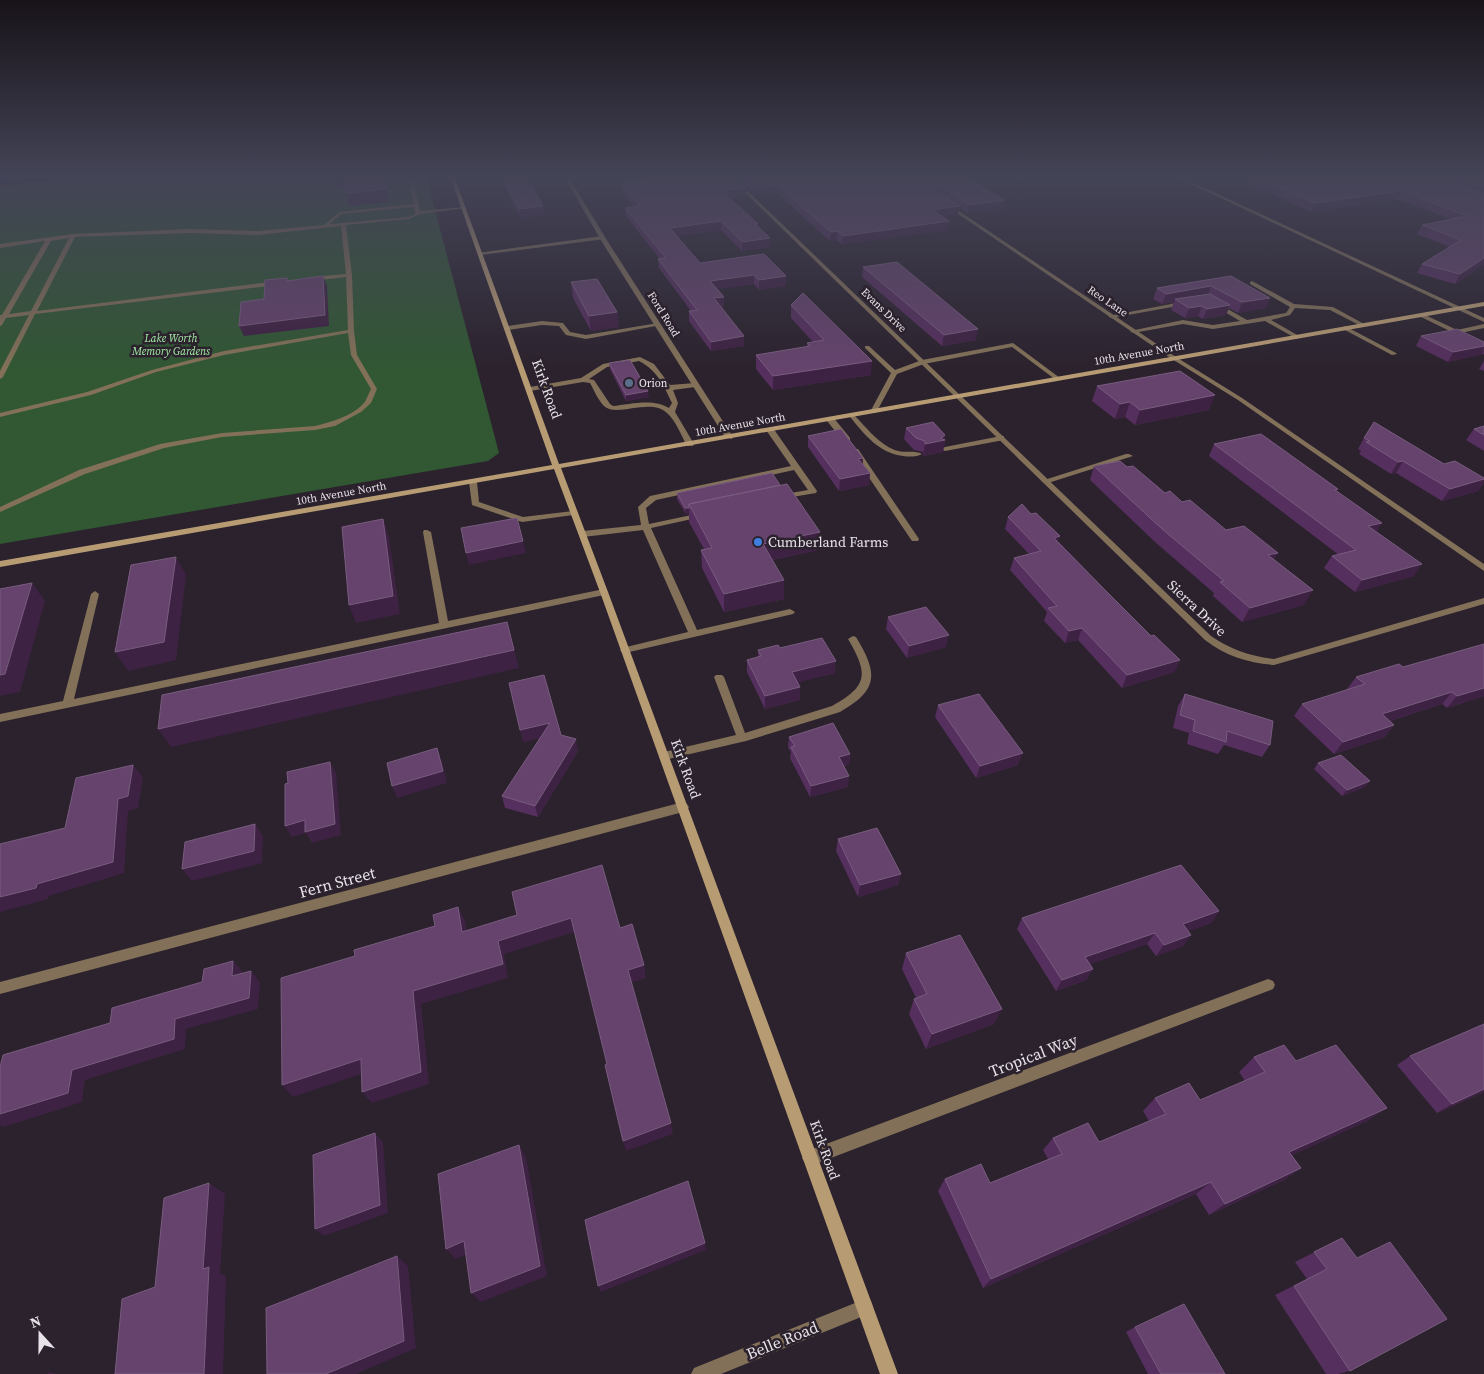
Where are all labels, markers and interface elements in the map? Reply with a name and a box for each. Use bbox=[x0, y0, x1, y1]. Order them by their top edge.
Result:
street label: Reo Lane bbox=[1085, 282, 1131, 321]
street label: Evans Drive bbox=[858, 285, 910, 336]
street label: Ford Road bbox=[644, 289, 684, 340]
park label: Lake Worth Memory Gardens bbox=[131, 331, 210, 359]
street label: 10th Avenue North bbox=[1093, 338, 1186, 369]
street label: Kirk Road bbox=[527, 356, 567, 422]
place label: Orion bbox=[639, 376, 668, 391]
marker: Orion bbox=[623, 377, 635, 389]
street label: 10th Avenue North bbox=[694, 409, 787, 440]
street label: 10th Avenue North bbox=[295, 478, 388, 509]
place label: Cumberland Farms bbox=[768, 532, 888, 552]
marker: Cumberland Farms bbox=[752, 536, 764, 548]
street label: Sierra Drive bbox=[1163, 575, 1231, 641]
street label: Kirk Road bbox=[666, 736, 706, 802]
street label: Fern Street bbox=[296, 861, 378, 903]
street label: Tropical Way bbox=[986, 1028, 1081, 1082]
street label: Kirk Road bbox=[805, 1117, 845, 1183]
north arrow bbox=[15, 1309, 65, 1359]
text: N bbox=[27, 1311, 44, 1333]
street label: Belle Road bbox=[743, 1316, 821, 1364]

